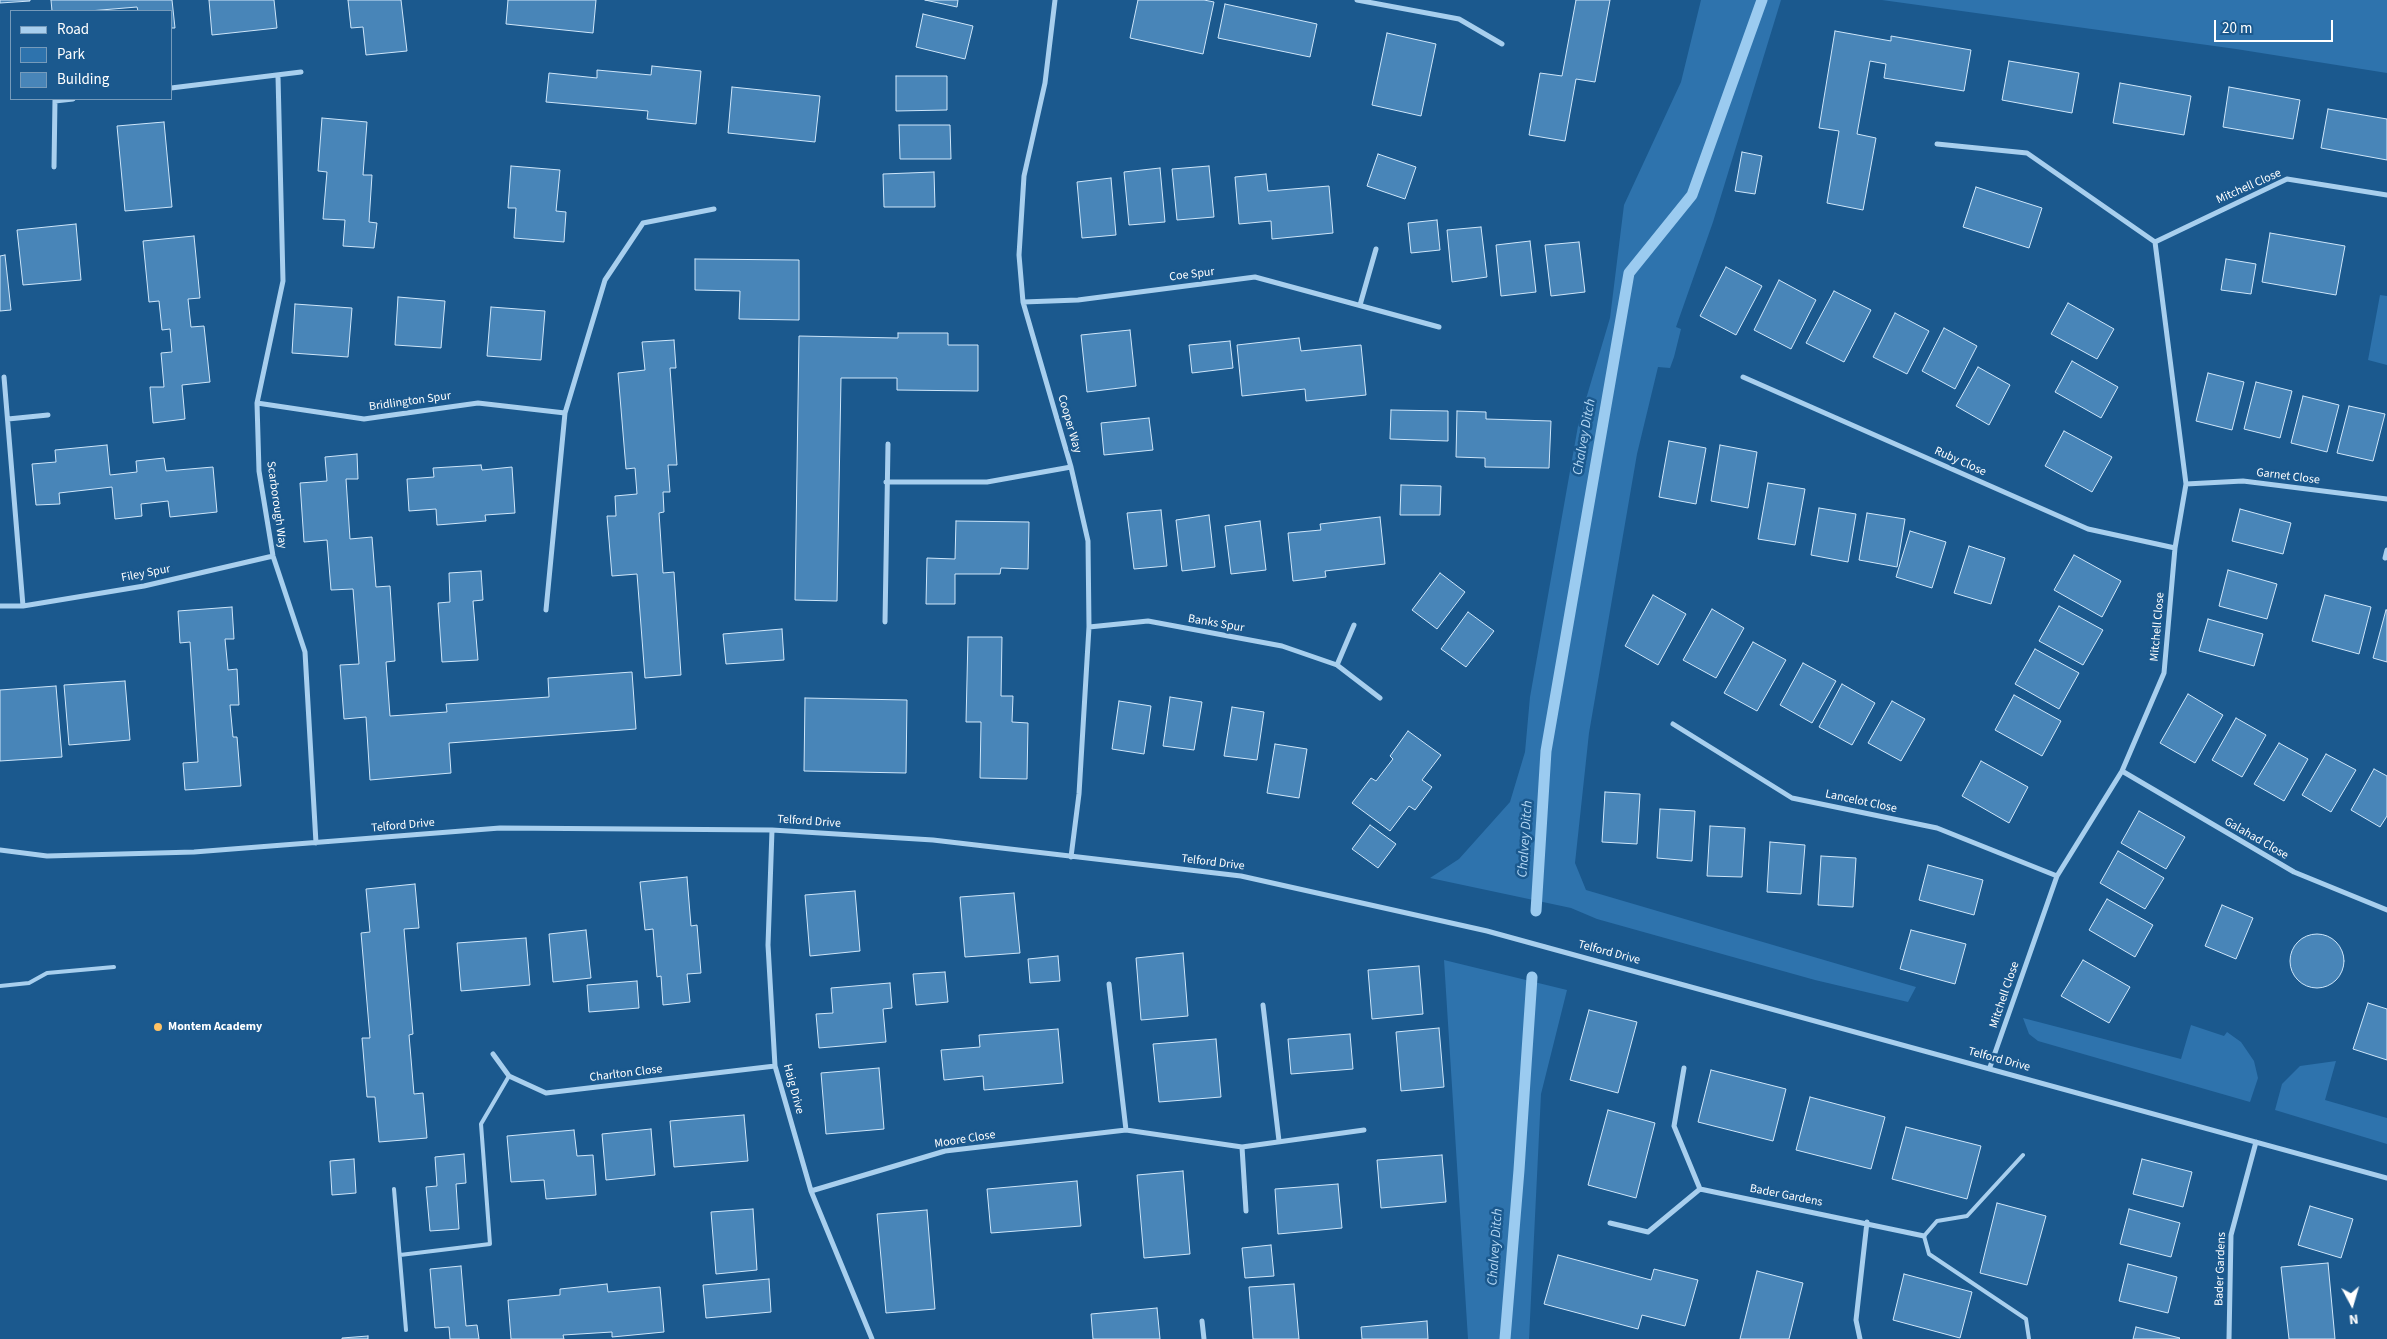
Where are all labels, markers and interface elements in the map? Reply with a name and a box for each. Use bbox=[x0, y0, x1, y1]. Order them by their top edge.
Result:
legend bbox=[10, 10, 172, 100]
scale bar bbox=[2217, 10, 2336, 42]
text: 20 m bbox=[2222, 18, 2252, 39]
text: Road bbox=[57, 19, 89, 40]
text: Park bbox=[57, 44, 85, 65]
text: Building bbox=[57, 69, 109, 90]
street label: Mitchell Close bbox=[2214, 166, 2284, 208]
street label: Coe Spur bbox=[1169, 265, 1215, 285]
street label: Bridlington Spur bbox=[368, 389, 452, 415]
street label: Cooper Way bbox=[1054, 393, 1084, 455]
water label: Chalvey Ditch bbox=[1570, 398, 1600, 476]
street label: Ruby Close bbox=[1932, 444, 1988, 480]
street label: Scarborough Way bbox=[263, 460, 289, 550]
street label: Garnet Close bbox=[2255, 466, 2321, 488]
street label: Filey Spur bbox=[120, 562, 172, 586]
street label: Mitchell Close bbox=[2148, 592, 2168, 662]
street label: Banks Spur bbox=[1187, 612, 1245, 636]
street label: Lancelot Close bbox=[1824, 787, 1898, 817]
water label: Chalvey Ditch bbox=[1515, 800, 1537, 878]
street label: Telford Drive bbox=[777, 813, 841, 831]
street label: Galahad Close bbox=[2221, 815, 2291, 863]
street label: Telford Drive bbox=[371, 816, 435, 836]
street label: Telford Drive bbox=[1181, 852, 1245, 874]
street label: Telford Drive bbox=[1576, 938, 1642, 968]
street label: Mitchell Close bbox=[1987, 960, 2023, 1030]
place label: Montem Academy bbox=[168, 1020, 262, 1034]
marker: Montem Academy bbox=[152, 1021, 164, 1033]
street label: Telford Drive bbox=[1966, 1045, 2032, 1075]
street label: Charlton Close bbox=[589, 1062, 663, 1086]
street label: Haig Drive bbox=[779, 1062, 807, 1116]
street label: Moore Close bbox=[934, 1128, 996, 1152]
street label: Bader Gardens bbox=[1748, 1182, 1824, 1210]
water label: Chalvey Ditch bbox=[1485, 1208, 1507, 1286]
street label: Bader Gardens bbox=[2213, 1232, 2229, 1306]
north arrow bbox=[2327, 1279, 2377, 1329]
text: N bbox=[2348, 1308, 2359, 1329]

